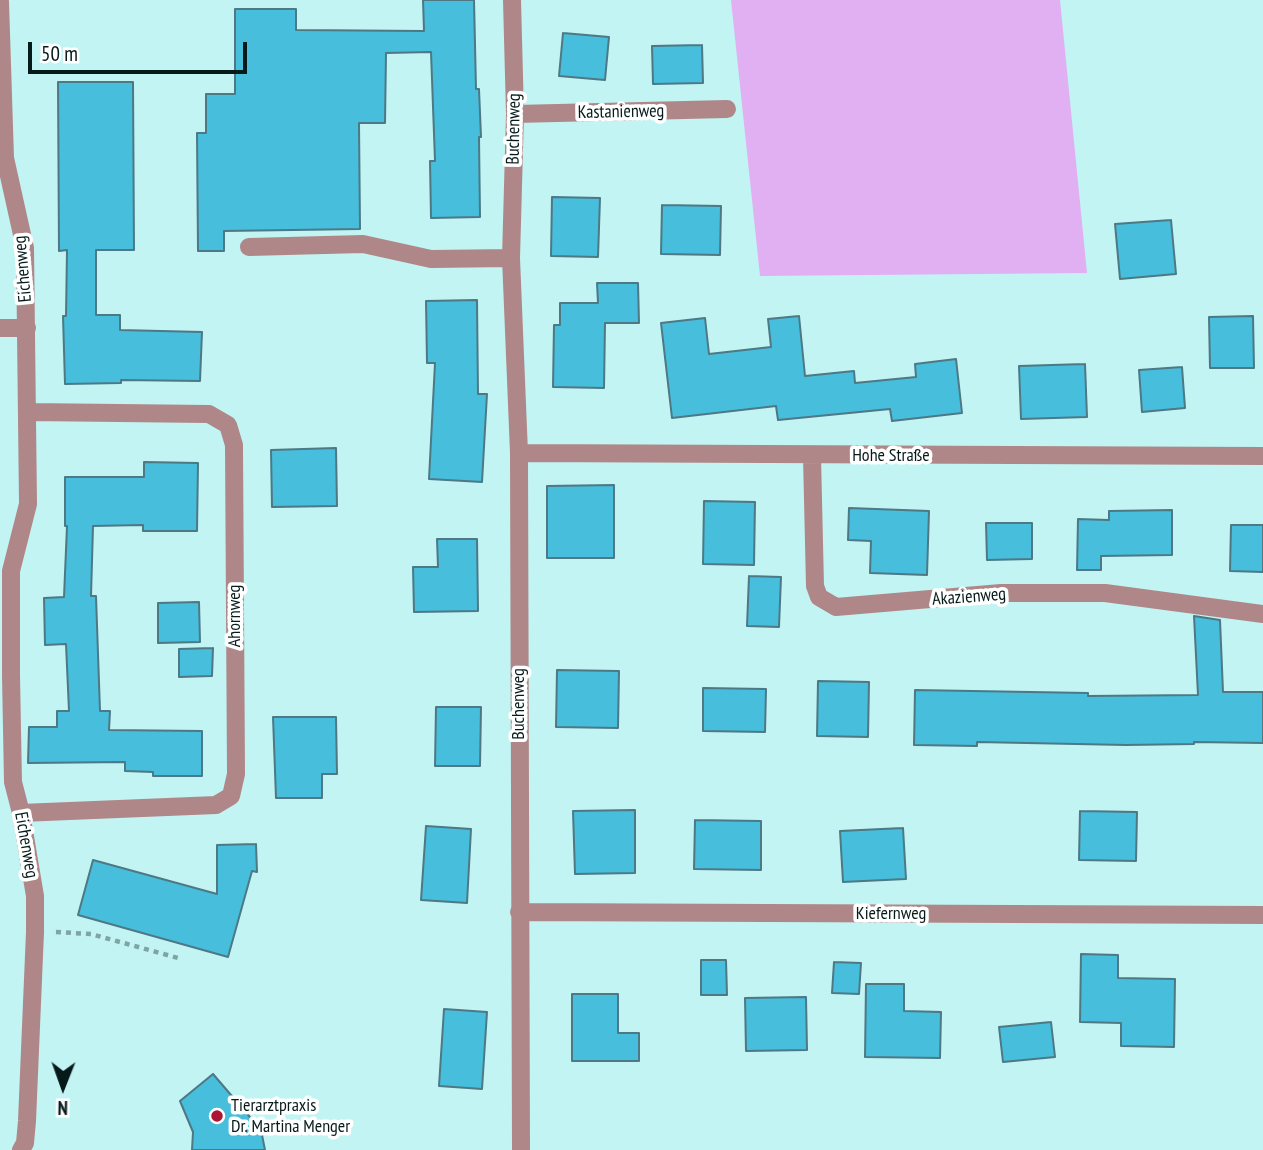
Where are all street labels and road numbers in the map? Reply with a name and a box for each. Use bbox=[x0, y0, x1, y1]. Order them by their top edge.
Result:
street label: Buchenweg bbox=[503, 93, 525, 165]
street label: Kastanienweg bbox=[578, 100, 664, 124]
street label: Eichenweg bbox=[9, 235, 37, 303]
street label: Hohe Straße bbox=[852, 445, 930, 467]
street label: Akazienweg bbox=[931, 584, 1007, 610]
street label: Ahornweg bbox=[224, 585, 246, 647]
street label: Buchenweg bbox=[508, 668, 530, 740]
street label: Eichenweg bbox=[10, 810, 42, 880]
street label: Kiefernweg bbox=[856, 903, 926, 925]

